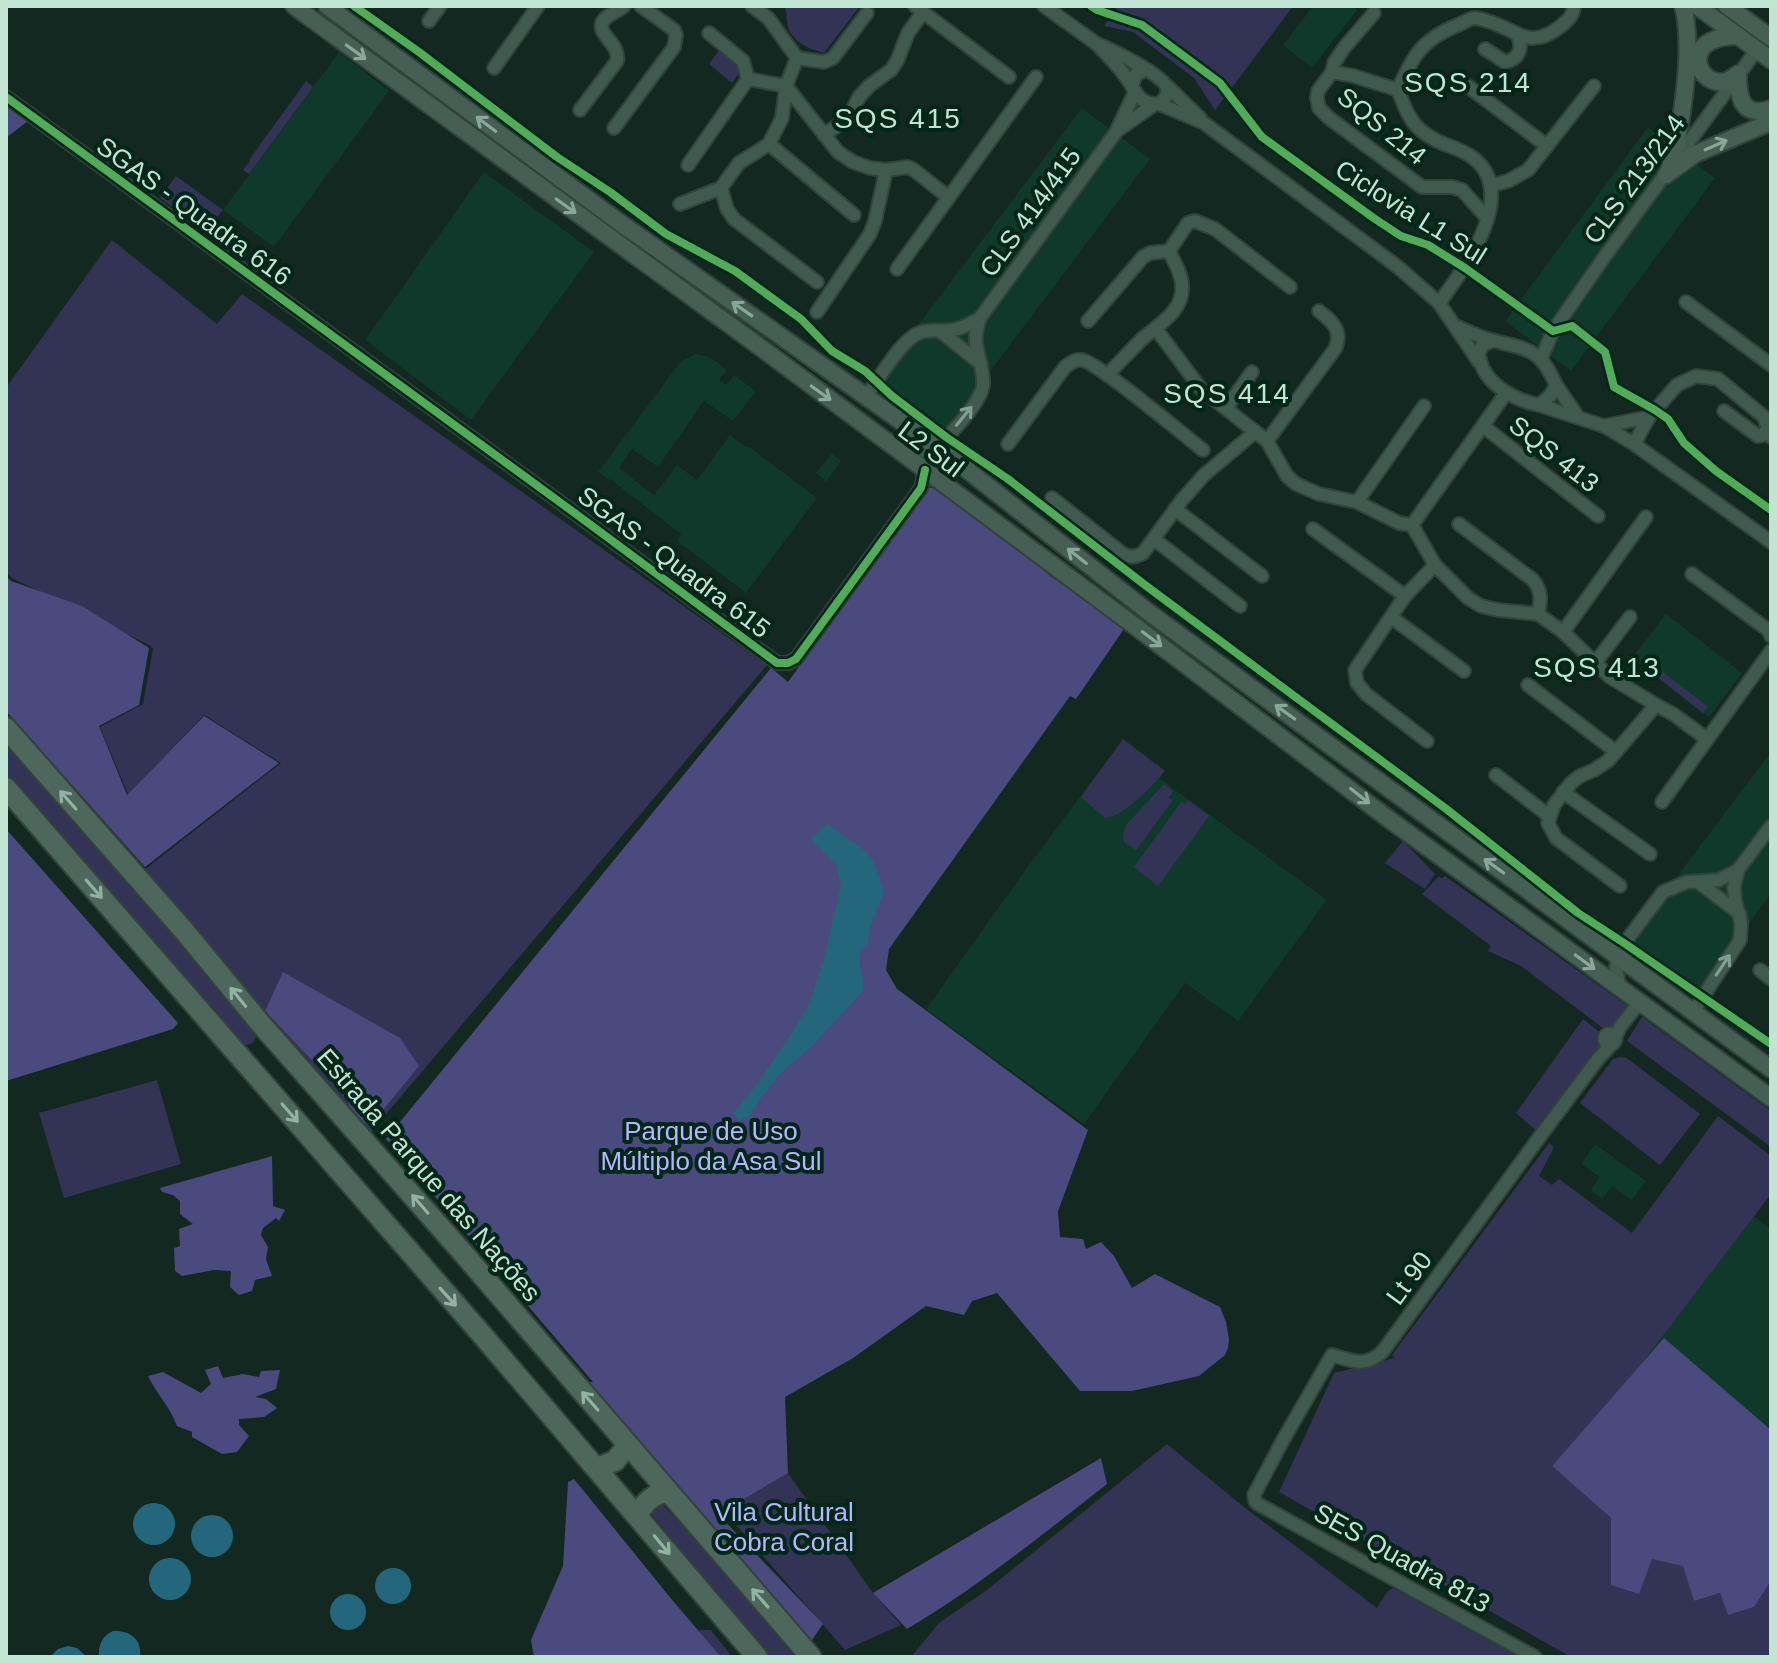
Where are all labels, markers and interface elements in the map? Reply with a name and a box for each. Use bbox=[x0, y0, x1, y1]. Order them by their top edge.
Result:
one-way arrow bbox=[345, 44, 367, 61]
district label: SQS 214 bbox=[1404, 67, 1532, 98]
street label: SQS 214 bbox=[1332, 81, 1432, 171]
district label: SQS 415 bbox=[834, 103, 962, 134]
street label: CLS 213/214 bbox=[1577, 109, 1691, 249]
one-way arrow bbox=[475, 116, 497, 132]
street label: SGAS - Quadra 616 bbox=[91, 130, 297, 292]
one-way arrow bbox=[1703, 136, 1727, 151]
street label: CLS 414/415 bbox=[973, 142, 1087, 282]
street label: Ciclovia L1 Sul bbox=[1330, 154, 1492, 270]
one-way arrow bbox=[555, 197, 576, 214]
one-way arrow bbox=[731, 301, 753, 317]
district label: SQS 414 bbox=[1163, 378, 1291, 409]
one-way arrow bbox=[809, 385, 831, 401]
one-way arrow bbox=[955, 406, 973, 427]
street label: SQS 413 bbox=[1503, 410, 1605, 498]
street label: L2 Sul bbox=[893, 415, 969, 483]
street label: SGAS - Quadra 615 bbox=[572, 480, 776, 644]
one-way arrow bbox=[1067, 547, 1088, 564]
one-way arrow bbox=[1141, 631, 1162, 648]
district label: SQS 413 bbox=[1533, 652, 1661, 683]
one-way arrow bbox=[1275, 703, 1296, 720]
one-way arrow bbox=[1349, 787, 1370, 805]
one-way arrow bbox=[60, 791, 78, 811]
one-way arrow bbox=[1484, 858, 1506, 874]
one-way arrow bbox=[85, 878, 103, 898]
one-way arrow bbox=[1573, 954, 1595, 970]
one-way arrow bbox=[1715, 954, 1732, 976]
one-way arrow bbox=[230, 987, 247, 1008]
street label: Estrada Parque das Nações bbox=[311, 1042, 547, 1308]
one-way arrow bbox=[281, 1102, 299, 1123]
park label: Parque de Uso Múltiplo da Asa Sul bbox=[600, 1116, 822, 1176]
one-way arrow bbox=[412, 1195, 430, 1215]
street label: Lt 90 bbox=[1380, 1246, 1438, 1310]
one-way arrow bbox=[439, 1287, 458, 1307]
one-way arrow bbox=[582, 1392, 600, 1412]
park label: Vila Cultural Cobra Coral bbox=[714, 1497, 854, 1557]
street label: SES Quadra 813 bbox=[1309, 1497, 1495, 1619]
one-way arrow bbox=[653, 1534, 671, 1555]
one-way arrow bbox=[751, 1588, 769, 1609]

